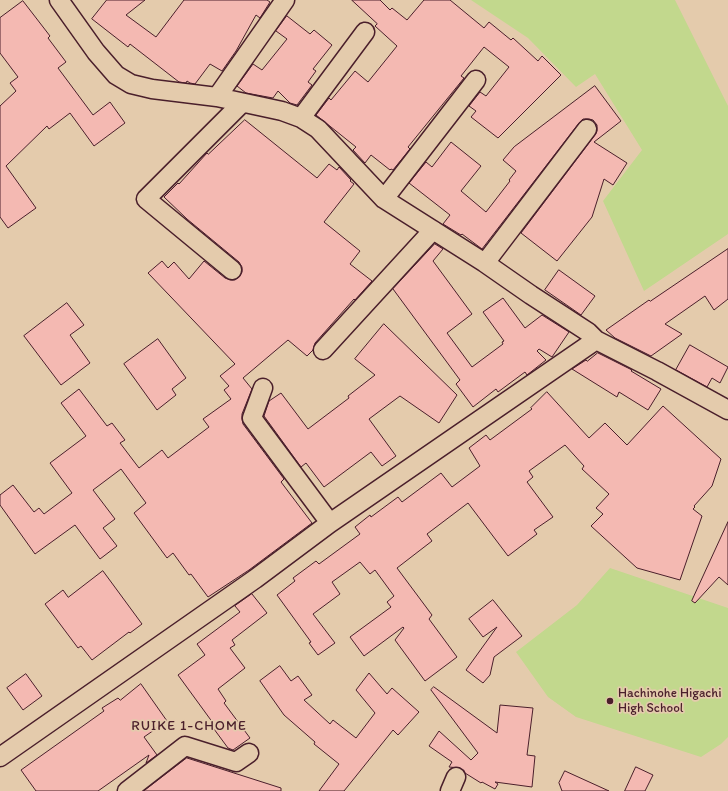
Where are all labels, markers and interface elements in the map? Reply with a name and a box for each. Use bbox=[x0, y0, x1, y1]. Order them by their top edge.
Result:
place label: Hachinohe Higachi High School bbox=[618, 686, 721, 717]
marker: Hachinohe Higachi High School bbox=[605, 696, 615, 706]
district label: RUIKE 1-CHOME bbox=[132, 718, 246, 734]

